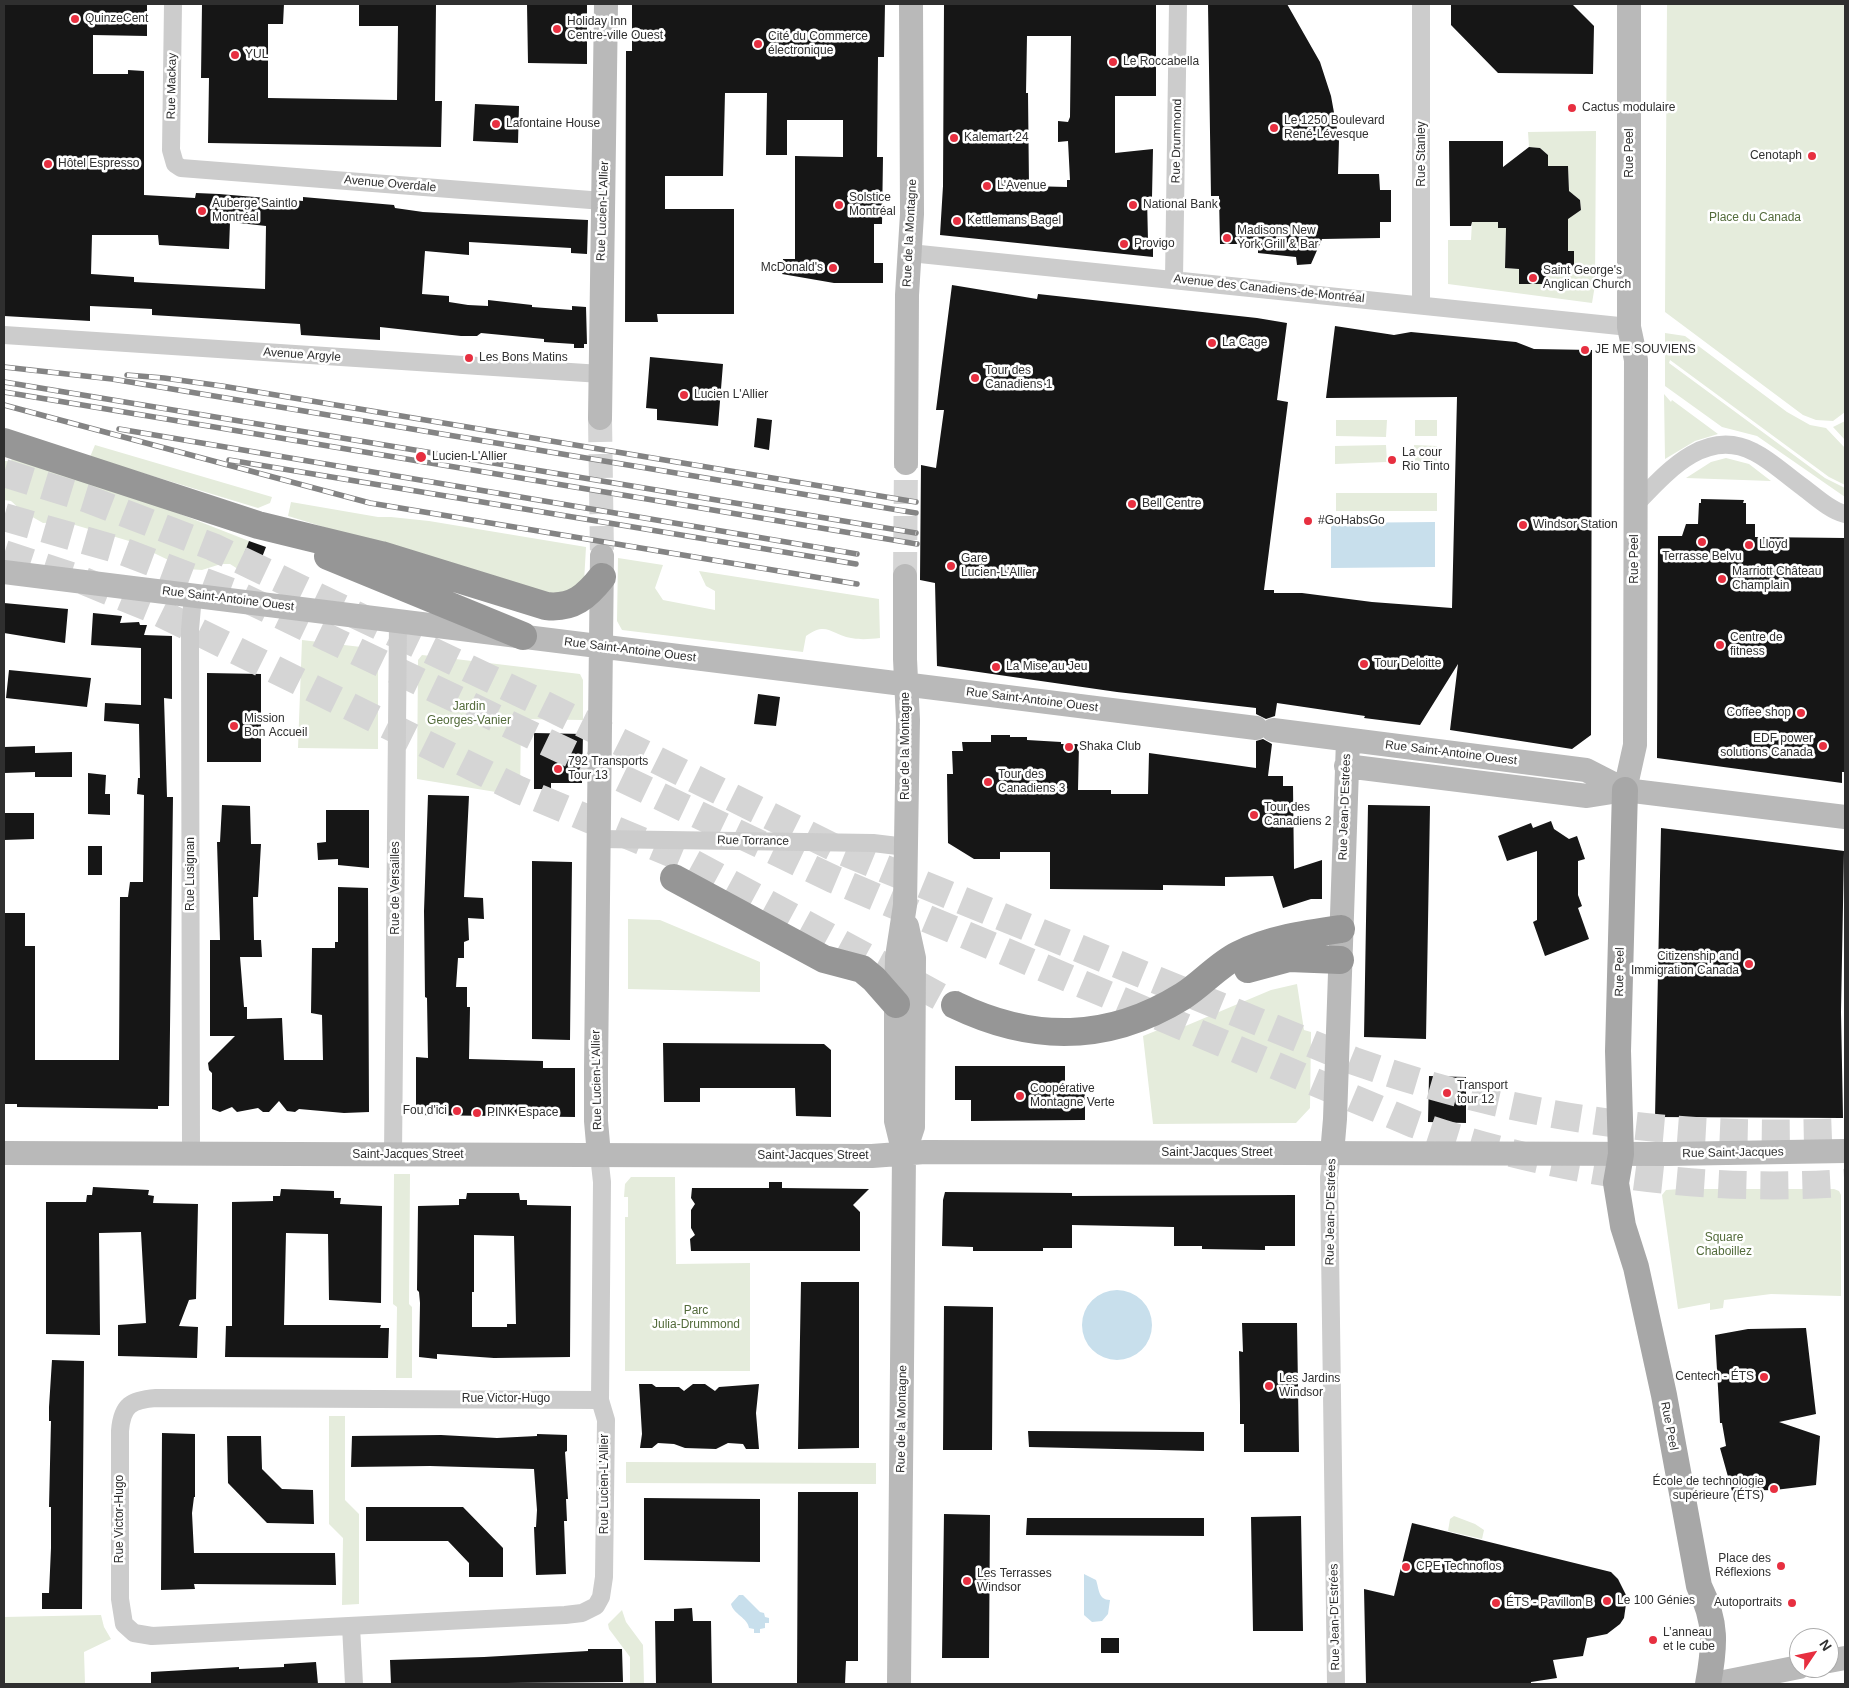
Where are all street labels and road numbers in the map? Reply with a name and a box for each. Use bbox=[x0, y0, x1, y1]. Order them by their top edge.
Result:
street label: Rue Mackay bbox=[164, 53, 180, 119]
street label: Rue Drummond bbox=[1169, 99, 1185, 183]
street label: Rue Stanley bbox=[1415, 121, 1429, 187]
street label: Rue Peel bbox=[1623, 128, 1637, 178]
street label: Rue Lucien-L'Allier bbox=[594, 161, 612, 261]
street label: Avenue Overdale bbox=[343, 173, 437, 195]
street label: Rue de la Montagne bbox=[900, 179, 920, 287]
street label: Avenue des Canadiens-de-Montréal bbox=[1173, 272, 1365, 306]
street label: Avenue Argyle bbox=[263, 345, 341, 365]
street label: Rue Peel bbox=[1628, 534, 1642, 584]
street label: Rue Saint-Antoine Ouest bbox=[161, 584, 295, 614]
street label: Rue Saint-Antoine Ouest bbox=[563, 635, 697, 665]
street label: Rue Saint-Antoine Ouest bbox=[965, 685, 1099, 715]
street label: Rue de la Montagne bbox=[899, 692, 913, 800]
street label: Rue Saint-Antoine Ouest bbox=[1384, 738, 1518, 768]
street label: Rue Jean-D'Estrées bbox=[1336, 753, 1354, 861]
street label: Rue Torrance bbox=[717, 833, 789, 849]
street label: Rue Lusignan bbox=[184, 837, 198, 911]
street label: Rue de Versailles bbox=[389, 841, 403, 935]
street label: Rue Peel bbox=[1612, 947, 1628, 997]
street label: Rue Lucien-L'Allier bbox=[589, 1030, 605, 1130]
street label: Rue Saint-Jacques bbox=[1682, 1145, 1784, 1161]
street label: Saint-Jacques Street bbox=[1161, 1146, 1273, 1160]
street label: Saint-Jacques Street bbox=[352, 1148, 464, 1162]
street label: Saint-Jacques Street bbox=[757, 1149, 869, 1163]
street label: Rue Jean-D'Estrées bbox=[1323, 1158, 1339, 1266]
street label: Rue de la Montagne bbox=[894, 1365, 910, 1473]
street label: Rue Victor-Hugo bbox=[462, 1392, 550, 1406]
street label: Rue Peel bbox=[1657, 1400, 1681, 1452]
street label: Rue Lucien-L'Allier bbox=[598, 1434, 612, 1534]
street label: Rue Victor-Hugo bbox=[113, 1475, 127, 1563]
street label: Rue Jean-D'Estrées bbox=[1327, 1563, 1343, 1671]

